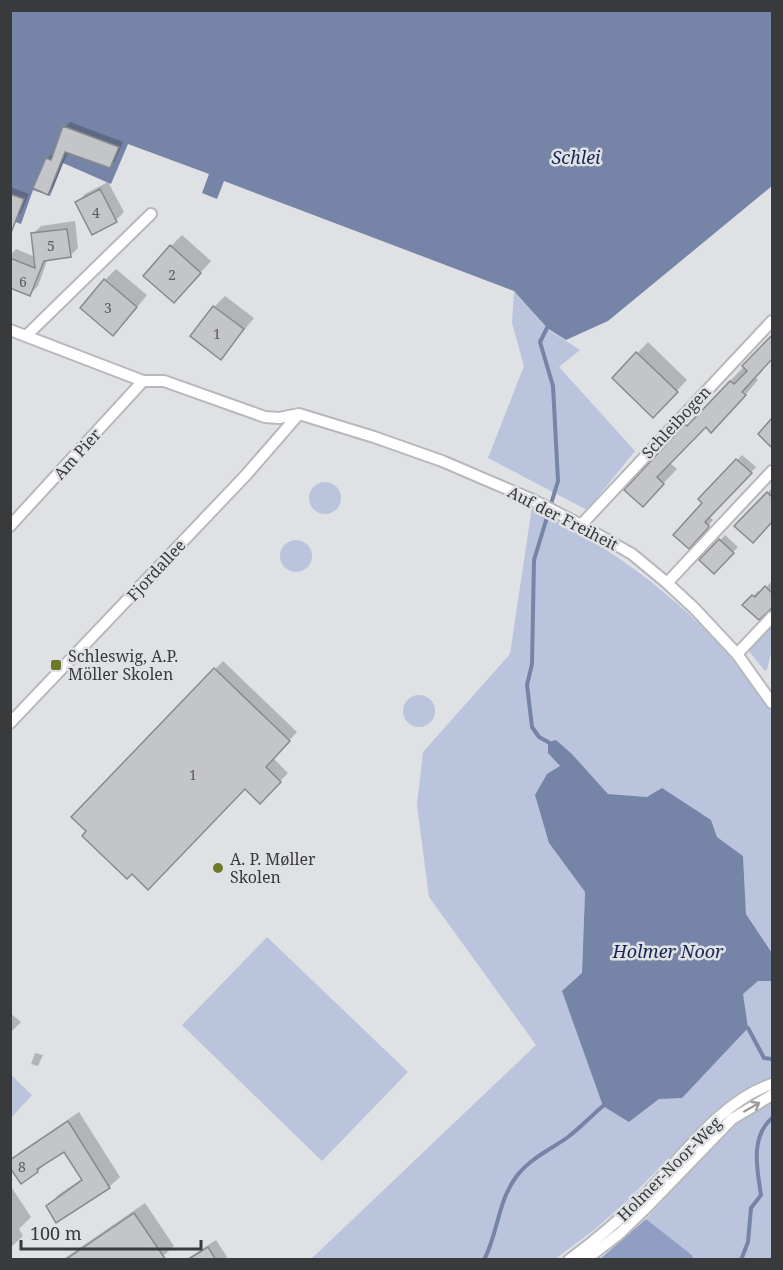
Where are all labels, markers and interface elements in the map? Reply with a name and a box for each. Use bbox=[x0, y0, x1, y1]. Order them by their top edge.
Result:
water label: Schlei bbox=[551, 145, 601, 169]
house number: 4 bbox=[92, 203, 100, 222]
house number: 5 bbox=[47, 236, 55, 255]
house number: 2 bbox=[168, 265, 176, 284]
house number: 6 bbox=[19, 272, 27, 291]
house number: 3 bbox=[104, 298, 112, 317]
house number: 1 bbox=[213, 324, 221, 343]
street label: Schleibogen bbox=[637, 381, 715, 463]
street label: Am Pier bbox=[48, 423, 106, 484]
street label: Auf der Freiheit bbox=[504, 481, 622, 556]
street label: Fjordallee bbox=[122, 534, 190, 606]
place label: Schleswig, A.P. Möller Skolen bbox=[68, 645, 178, 685]
marker: Schleswig, A.P. Möller Skolen bbox=[49, 658, 63, 672]
house number: 1 bbox=[189, 765, 197, 784]
place label: A. P. Møller Skolen bbox=[230, 848, 316, 888]
marker: A. P. Møller Skolen bbox=[211, 861, 225, 875]
water label: Holmer Noor bbox=[611, 939, 724, 963]
one-way arrow bbox=[743, 1100, 760, 1112]
street label: Holmer-Noor-Weg bbox=[612, 1112, 726, 1226]
house number: 8 bbox=[18, 1157, 26, 1176]
scale bar bbox=[21, 1213, 201, 1251]
text: 100 m bbox=[30, 1221, 82, 1245]

